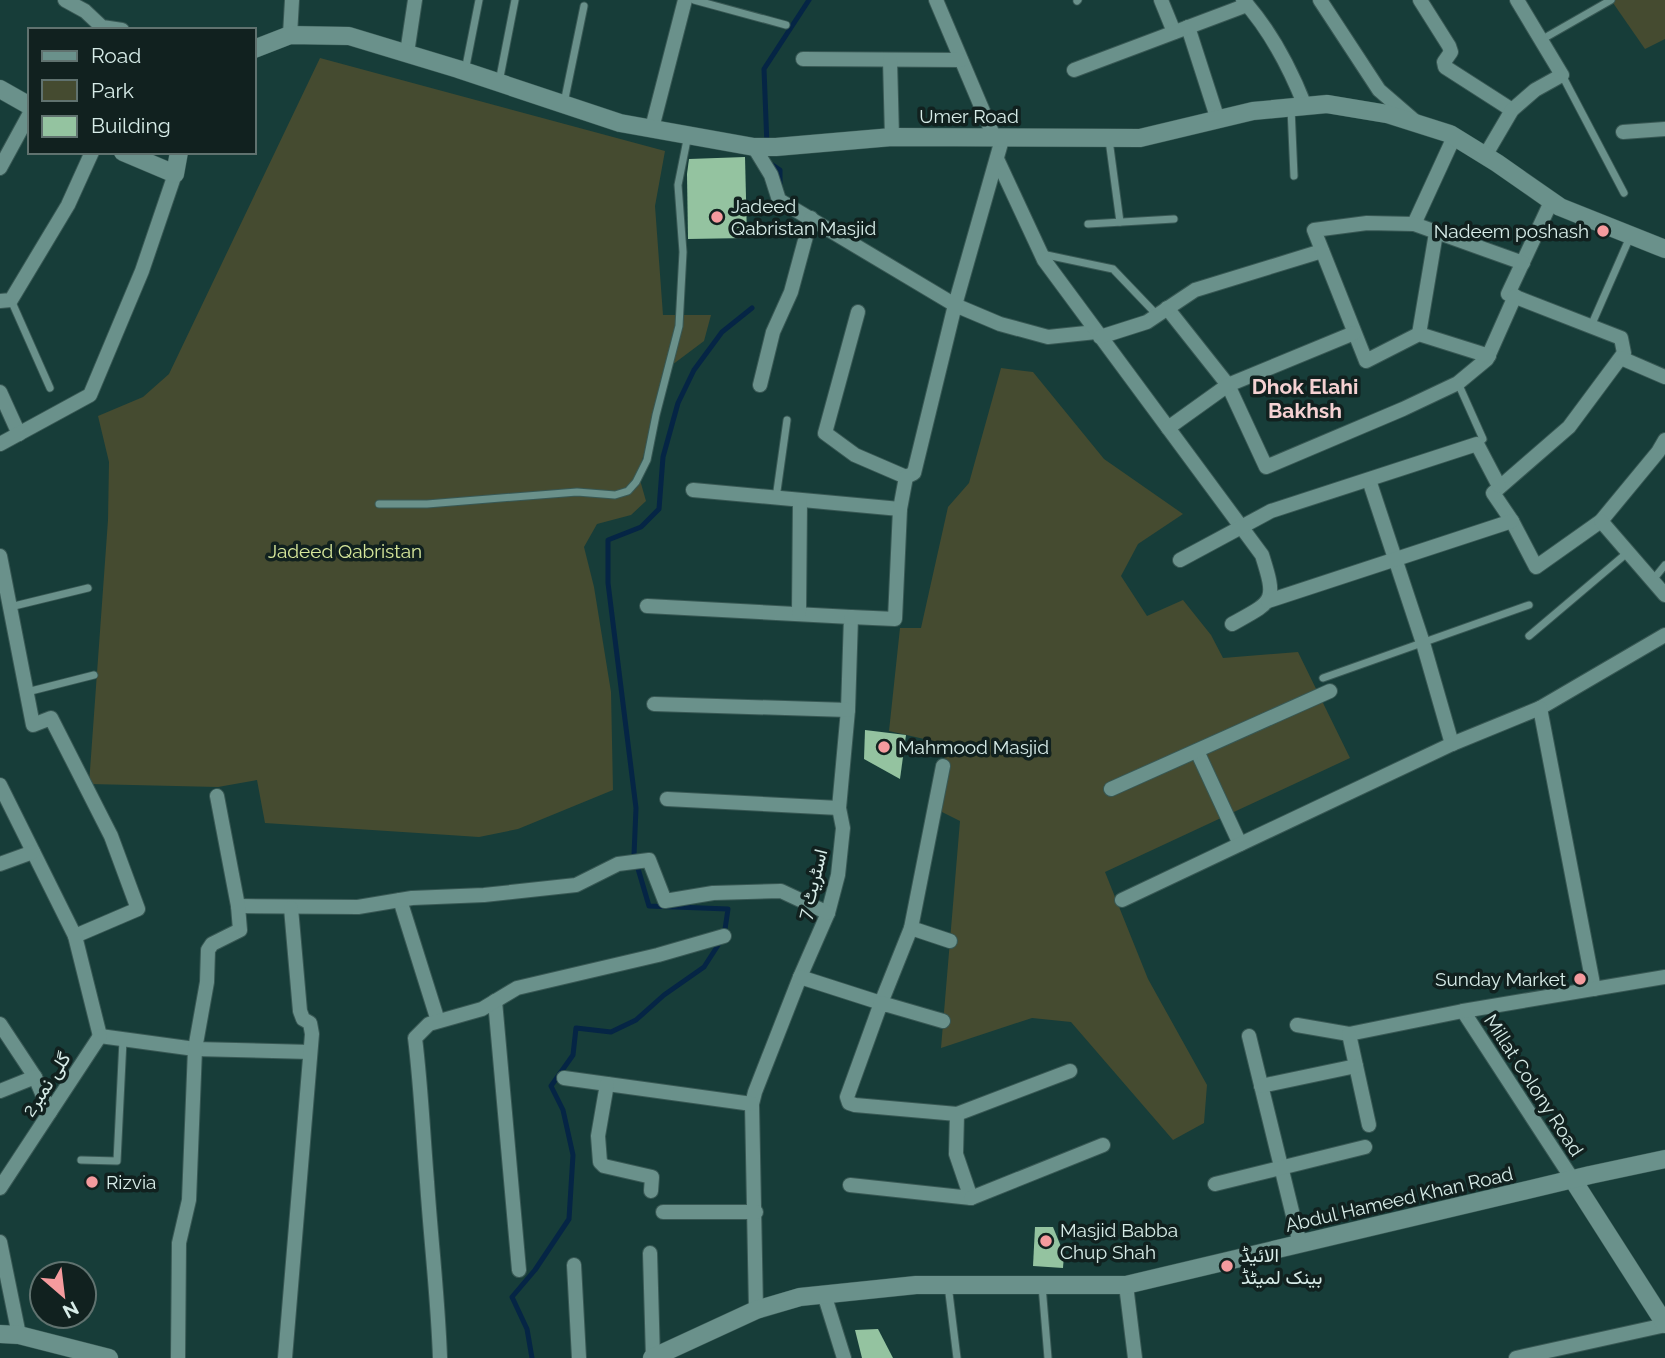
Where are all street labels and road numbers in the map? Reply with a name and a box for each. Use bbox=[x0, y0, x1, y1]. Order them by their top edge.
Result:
street label: Umer Road bbox=[919, 105, 1019, 127]
street label: اسٹریٹ 7 bbox=[793, 847, 832, 922]
street label: Millat Colony Road bbox=[1480, 1010, 1588, 1160]
street label: گلی نمبر2 bbox=[17, 1048, 76, 1121]
street label: Abdul Hameed Khan Road bbox=[1283, 1162, 1515, 1236]

